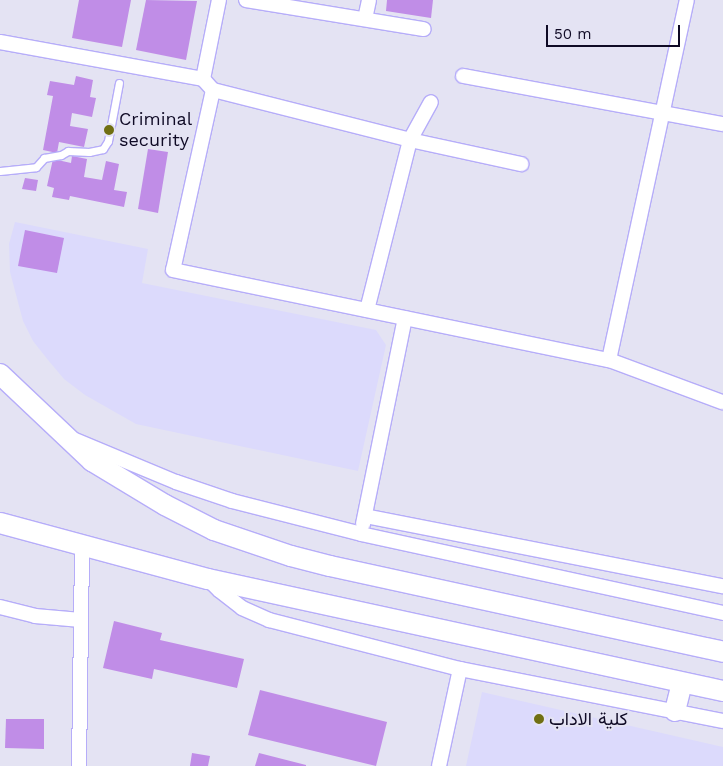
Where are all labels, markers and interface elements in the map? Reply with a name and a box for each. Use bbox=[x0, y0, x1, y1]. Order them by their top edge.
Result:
scale bar bbox=[548, 15, 682, 47]
text: 50 m bbox=[554, 25, 591, 43]
place label: Criminal security bbox=[119, 109, 192, 152]
marker: Criminal security bbox=[103, 124, 115, 136]
place label: كلية الاداب bbox=[549, 708, 628, 730]
marker: كلية الاداب bbox=[533, 713, 545, 725]

